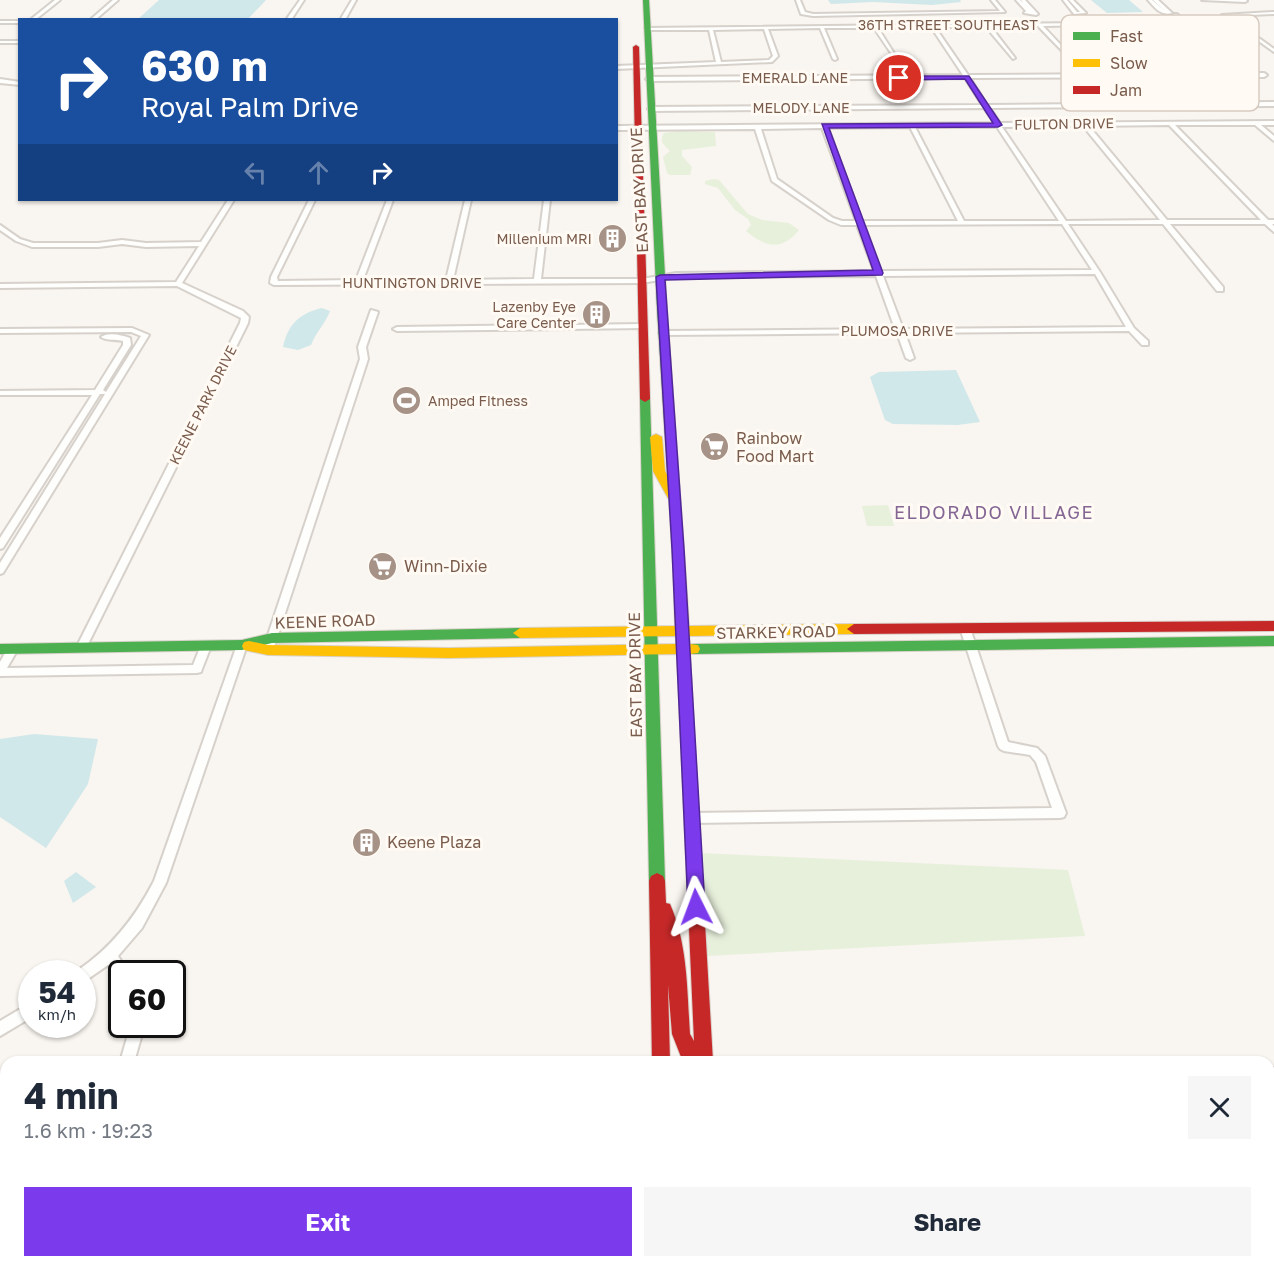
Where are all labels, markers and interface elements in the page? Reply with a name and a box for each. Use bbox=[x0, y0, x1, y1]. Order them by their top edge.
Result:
legend bbox=[1061, 15, 1259, 111]
street label: 36TH STREET SOUTHEAST bbox=[858, 16, 1038, 33]
text: Fast bbox=[1110, 26, 1143, 46]
text: 630 m bbox=[141, 40, 268, 90]
icon: right bbox=[42, 42, 120, 120]
pin bbox=[873, 52, 924, 103]
text: Slow bbox=[1110, 53, 1148, 73]
icon: arrive bbox=[882, 61, 915, 94]
street label: EMERALD LANE bbox=[742, 69, 848, 86]
text: Jam bbox=[1110, 80, 1142, 100]
text: Royal Palm Drive bbox=[141, 91, 359, 123]
street label: MELODY LANE bbox=[752, 99, 850, 116]
street label: FULTON DRIVE bbox=[1014, 114, 1114, 133]
street label: EAST BAY DRIVE bbox=[626, 127, 652, 253]
icon: left bbox=[239, 156, 272, 189]
icon: ahead bbox=[302, 156, 335, 189]
icon: right bbox=[365, 156, 398, 189]
building icon: Millenium MRI bbox=[597, 223, 629, 255]
place label: Millenium MRI bbox=[497, 230, 592, 247]
street label: HUNTINGTON DRIVE bbox=[342, 274, 482, 291]
place label: Lazenby Eye Care Center bbox=[492, 298, 577, 331]
building icon: Lazenby Eye Care Center bbox=[581, 299, 613, 331]
street label: PLUMOSA DRIVE bbox=[841, 322, 953, 339]
street label: KEENE PARK DRIVE bbox=[165, 342, 240, 467]
sports icon: Amped Fitness bbox=[391, 385, 423, 417]
place label: Amped Fitness bbox=[428, 392, 528, 409]
place label: Rainbow Food Mart bbox=[736, 428, 814, 466]
supermarket icon: Rainbow Food Mart bbox=[699, 431, 731, 463]
district label: ELDORADO VILLAGE bbox=[894, 501, 1094, 523]
supermarket icon: Winn-Dixie bbox=[367, 550, 399, 582]
place label: Winn-Dixie bbox=[404, 556, 487, 576]
street label: KEENE ROAD bbox=[274, 609, 376, 633]
street label: EAST BAY DRIVE bbox=[624, 612, 646, 738]
street label: STARKEY ROAD bbox=[716, 621, 836, 643]
building icon: Keene Plaza bbox=[350, 826, 382, 858]
place label: Keene Plaza bbox=[387, 832, 481, 852]
position arrow bbox=[664, 875, 728, 939]
speed limit sign: 60 bbox=[108, 960, 186, 1038]
text: 54 bbox=[38, 974, 76, 1010]
text: km/h bbox=[38, 1005, 76, 1023]
text: 4 min bbox=[24, 1074, 119, 1117]
button: close bbox=[1188, 1076, 1251, 1139]
text: 1.6 km · 19:23 bbox=[24, 1118, 153, 1142]
button: Exit bbox=[24, 1187, 632, 1256]
button: Share bbox=[644, 1187, 1251, 1256]

